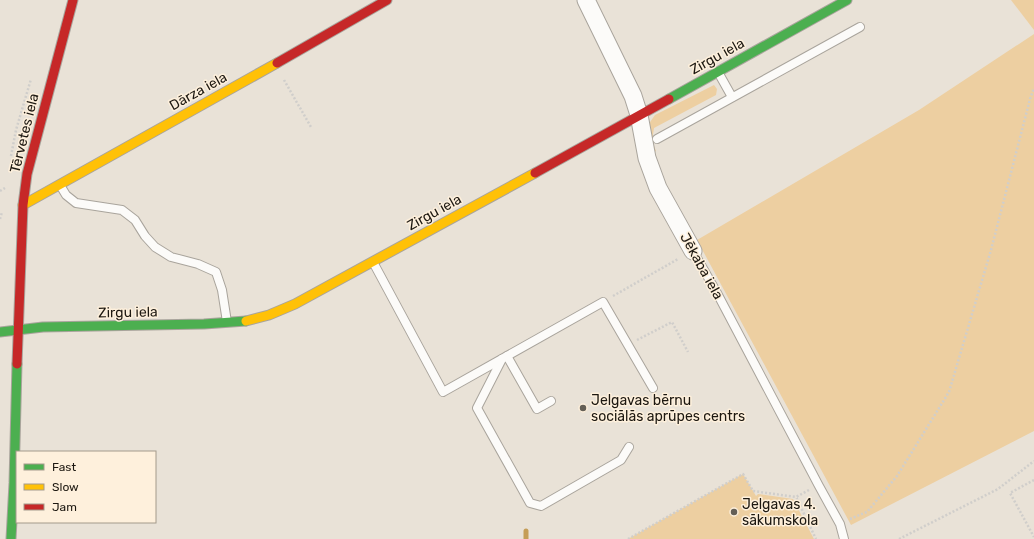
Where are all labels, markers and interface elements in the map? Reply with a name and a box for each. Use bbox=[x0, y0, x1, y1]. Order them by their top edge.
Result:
street label: Zirgu iela bbox=[687, 35, 747, 78]
street label: Dārza iela bbox=[166, 69, 230, 114]
street label: Tērvetes iela bbox=[6, 92, 43, 175]
street label: Zirgu iela bbox=[404, 191, 464, 234]
street label: Jēkaba iela bbox=[676, 230, 727, 302]
street label: Zirgu iela bbox=[98, 303, 158, 322]
place label: Jelgavas bērnu sociālās aprūpes centrs bbox=[591, 392, 745, 425]
marker: Jelgavas bērnu sociālās aprūpes centrs bbox=[578, 403, 588, 413]
legend bbox=[16, 451, 156, 523]
text: Fast bbox=[52, 460, 76, 474]
text: Slow bbox=[52, 480, 79, 494]
place label: Jelgavas 4. sākumskola bbox=[742, 496, 818, 529]
text: Jam bbox=[52, 500, 77, 514]
marker: Jelgavas 4. sākumskola bbox=[729, 507, 739, 517]

